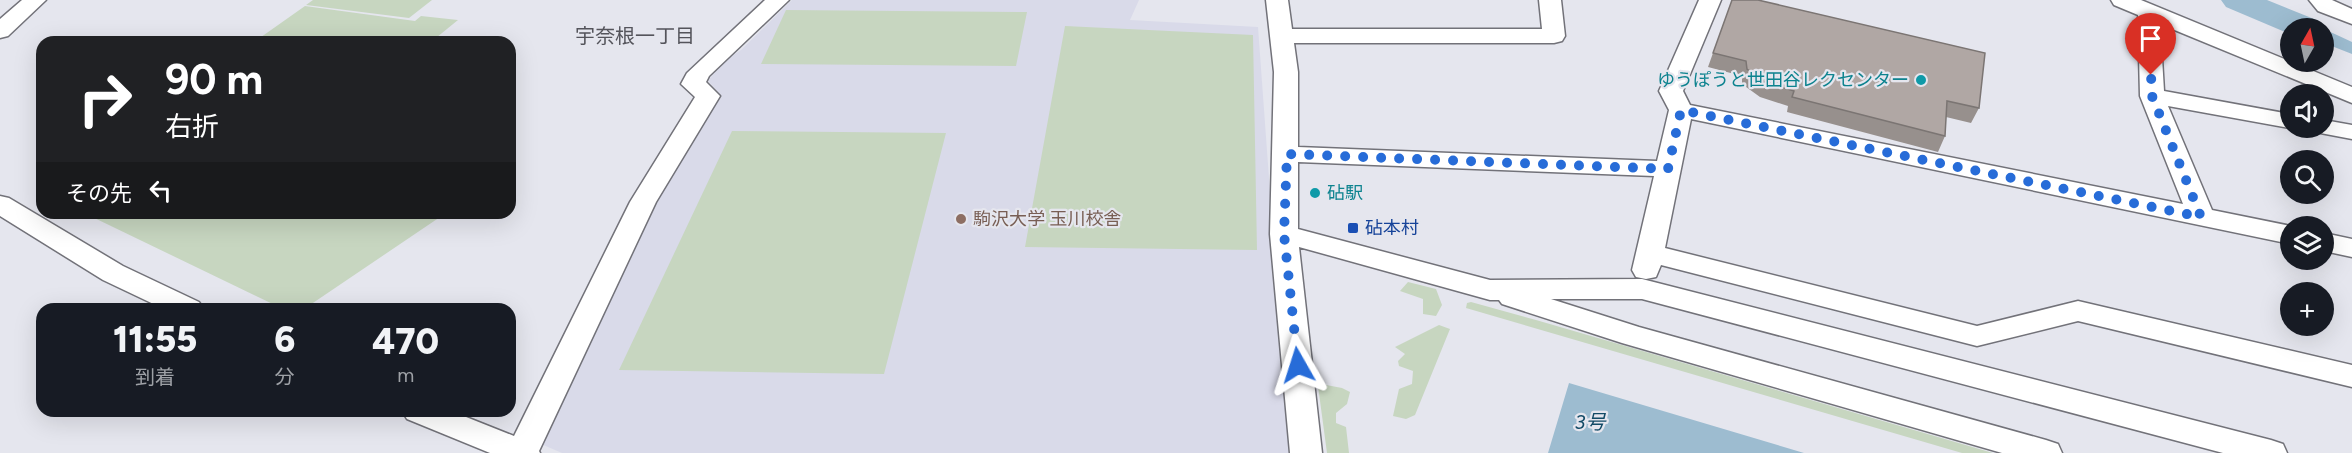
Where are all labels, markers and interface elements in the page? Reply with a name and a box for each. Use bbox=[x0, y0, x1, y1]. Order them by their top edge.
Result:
pin bbox=[2125, 13, 2176, 75]
north arrow bbox=[2280, 18, 2334, 72]
map controls bbox=[2280, 18, 2334, 336]
icon: arrive bbox=[2134, 22, 2167, 55]
district label: 宇奈根一丁目 bbox=[575, 24, 695, 48]
text: 90 m bbox=[165, 54, 263, 105]
icon: right bbox=[66, 60, 144, 138]
place label: ゆうぽうと世田谷レクセンター bbox=[1657, 69, 1909, 91]
marker: ゆうぽうと世田谷レクセンター bbox=[1914, 73, 1928, 87]
button: sound bbox=[2280, 84, 2334, 138]
text: 右折 bbox=[165, 110, 219, 143]
button: search bbox=[2280, 150, 2334, 204]
icon: left bbox=[144, 174, 177, 207]
text: その先 bbox=[66, 180, 132, 207]
place label: 砧駅 bbox=[1327, 182, 1363, 204]
marker: 砧駅 bbox=[1308, 186, 1322, 200]
place label: 駒沢大学 玉川校舎 bbox=[973, 208, 1121, 230]
marker: 駒沢大学 玉川校舎 bbox=[954, 212, 968, 226]
button: layers bbox=[2280, 216, 2334, 270]
place label: 砧本村 bbox=[1365, 217, 1419, 239]
marker: 砧本村 bbox=[1346, 221, 1360, 235]
button: + bbox=[2280, 282, 2334, 336]
text: 11:55 bbox=[113, 318, 197, 361]
text: 6 bbox=[274, 318, 295, 361]
text: 470 bbox=[372, 320, 439, 363]
position arrow bbox=[1266, 333, 1330, 397]
text: m bbox=[397, 363, 414, 387]
text: 到着 bbox=[135, 365, 175, 389]
text: 分 bbox=[275, 365, 295, 389]
water label: 3号 bbox=[1575, 410, 1607, 434]

